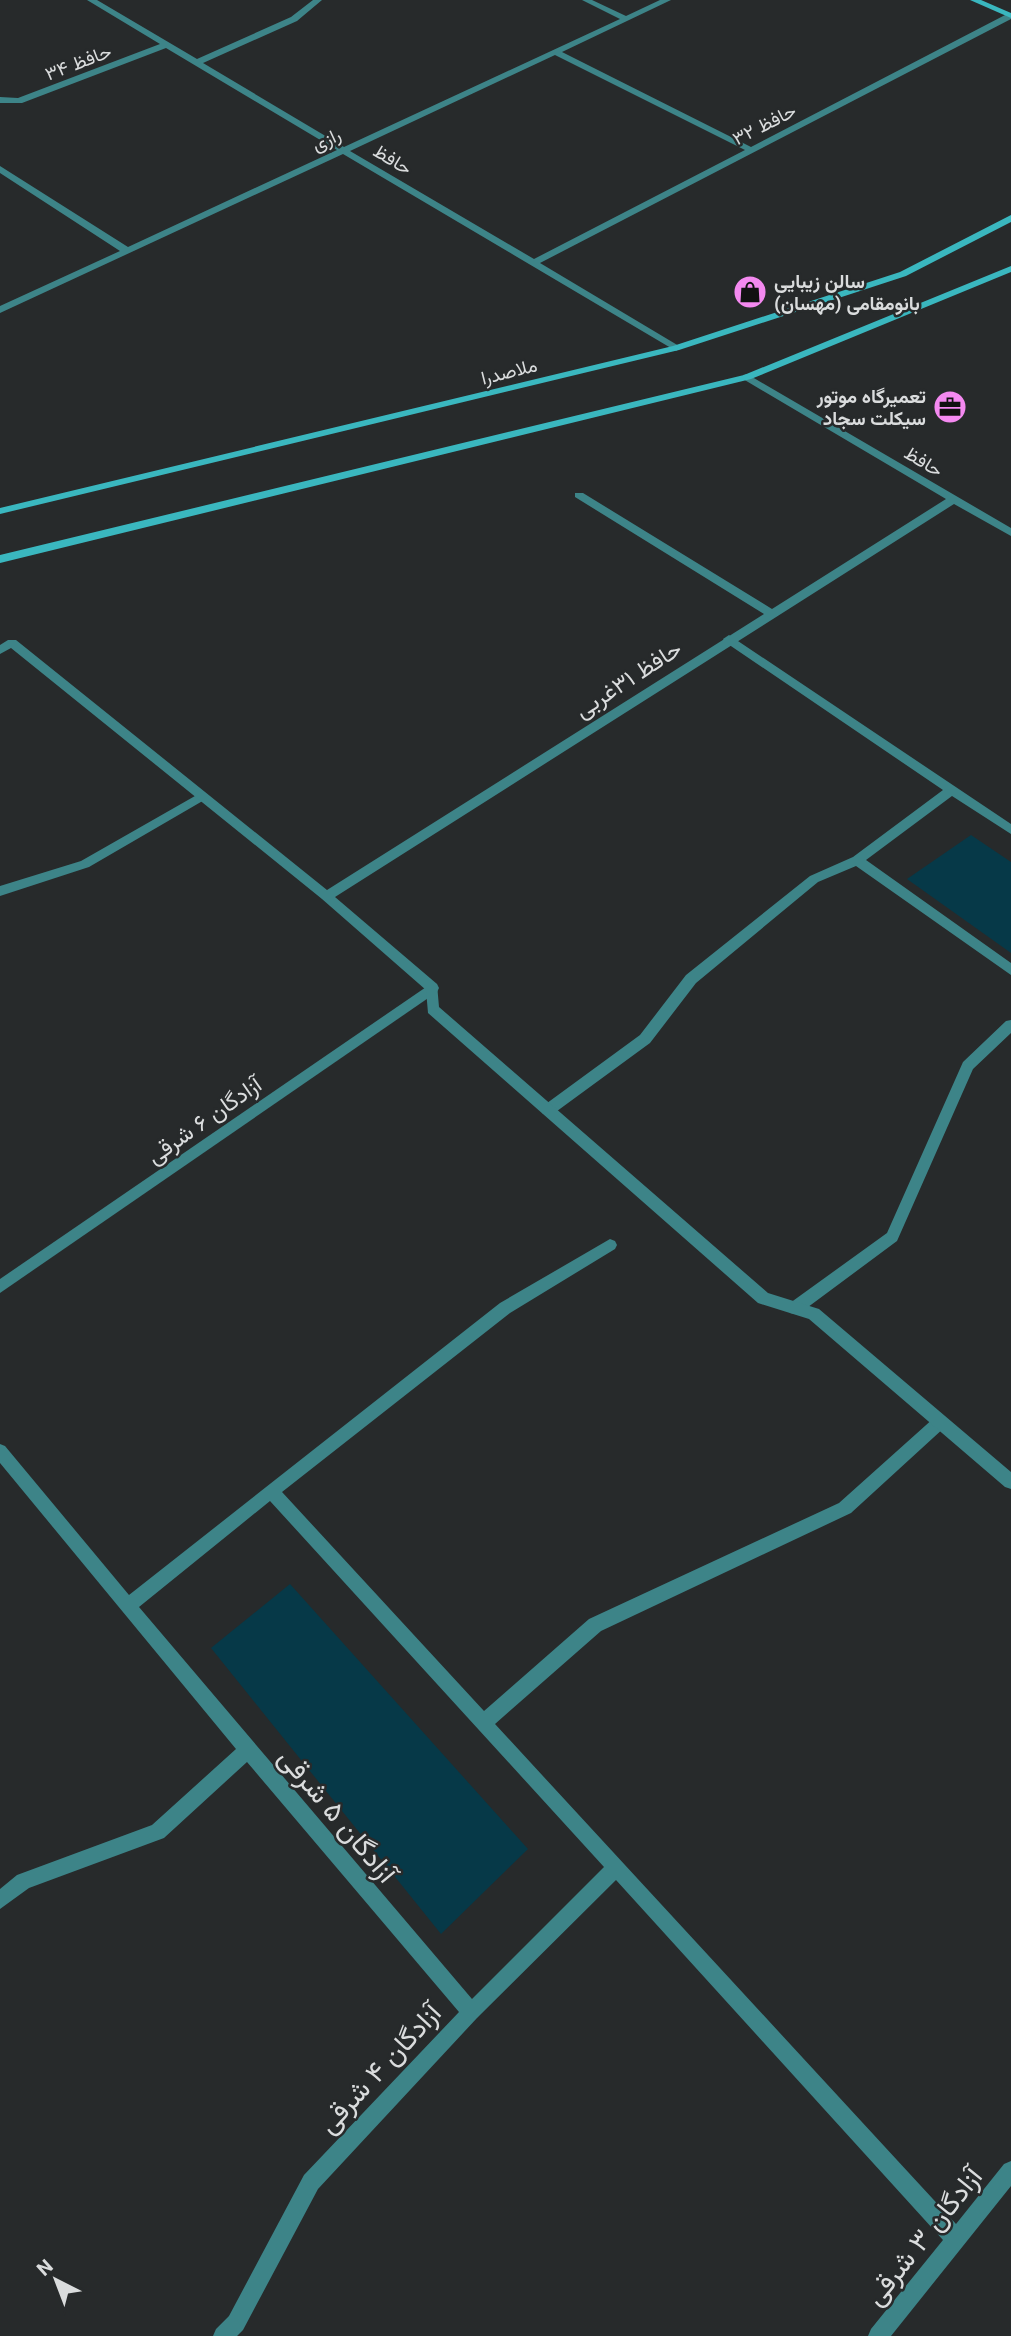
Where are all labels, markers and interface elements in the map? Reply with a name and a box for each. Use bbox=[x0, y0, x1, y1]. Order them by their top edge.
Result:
street label: حافظ ۳۴ bbox=[41, 38, 116, 90]
street label: حافظ ۳۲ bbox=[728, 98, 802, 155]
street label: رازی bbox=[308, 122, 347, 161]
street label: حافظ bbox=[367, 138, 417, 184]
place label: سالن زیبایی بانومقامی (مهسان) bbox=[774, 269, 920, 320]
shop icon: سالن زیبایی بانومقامی (مهسان) bbox=[731, 273, 769, 311]
street label: ملاصدرا bbox=[478, 352, 541, 394]
place label: تعمیرگاه موتور سیکلت سجاد bbox=[816, 384, 926, 435]
office icon: تعمیرگاه موتور سیکلت سجاد bbox=[931, 388, 969, 426]
street label: حافظ bbox=[898, 440, 948, 486]
street label: حافظ ۳۱غربی bbox=[568, 632, 690, 729]
street label: آزادگان ۶ شرقی bbox=[140, 1068, 272, 1175]
street label: آزادگان ۵ شرقی bbox=[266, 1739, 408, 1897]
street label: آزادگان ۴ شرقی bbox=[309, 1993, 455, 2146]
street label: آزادگان ۳ شرقی bbox=[855, 2157, 997, 2317]
north arrow bbox=[21, 2245, 91, 2315]
text: N bbox=[32, 2254, 61, 2284]

